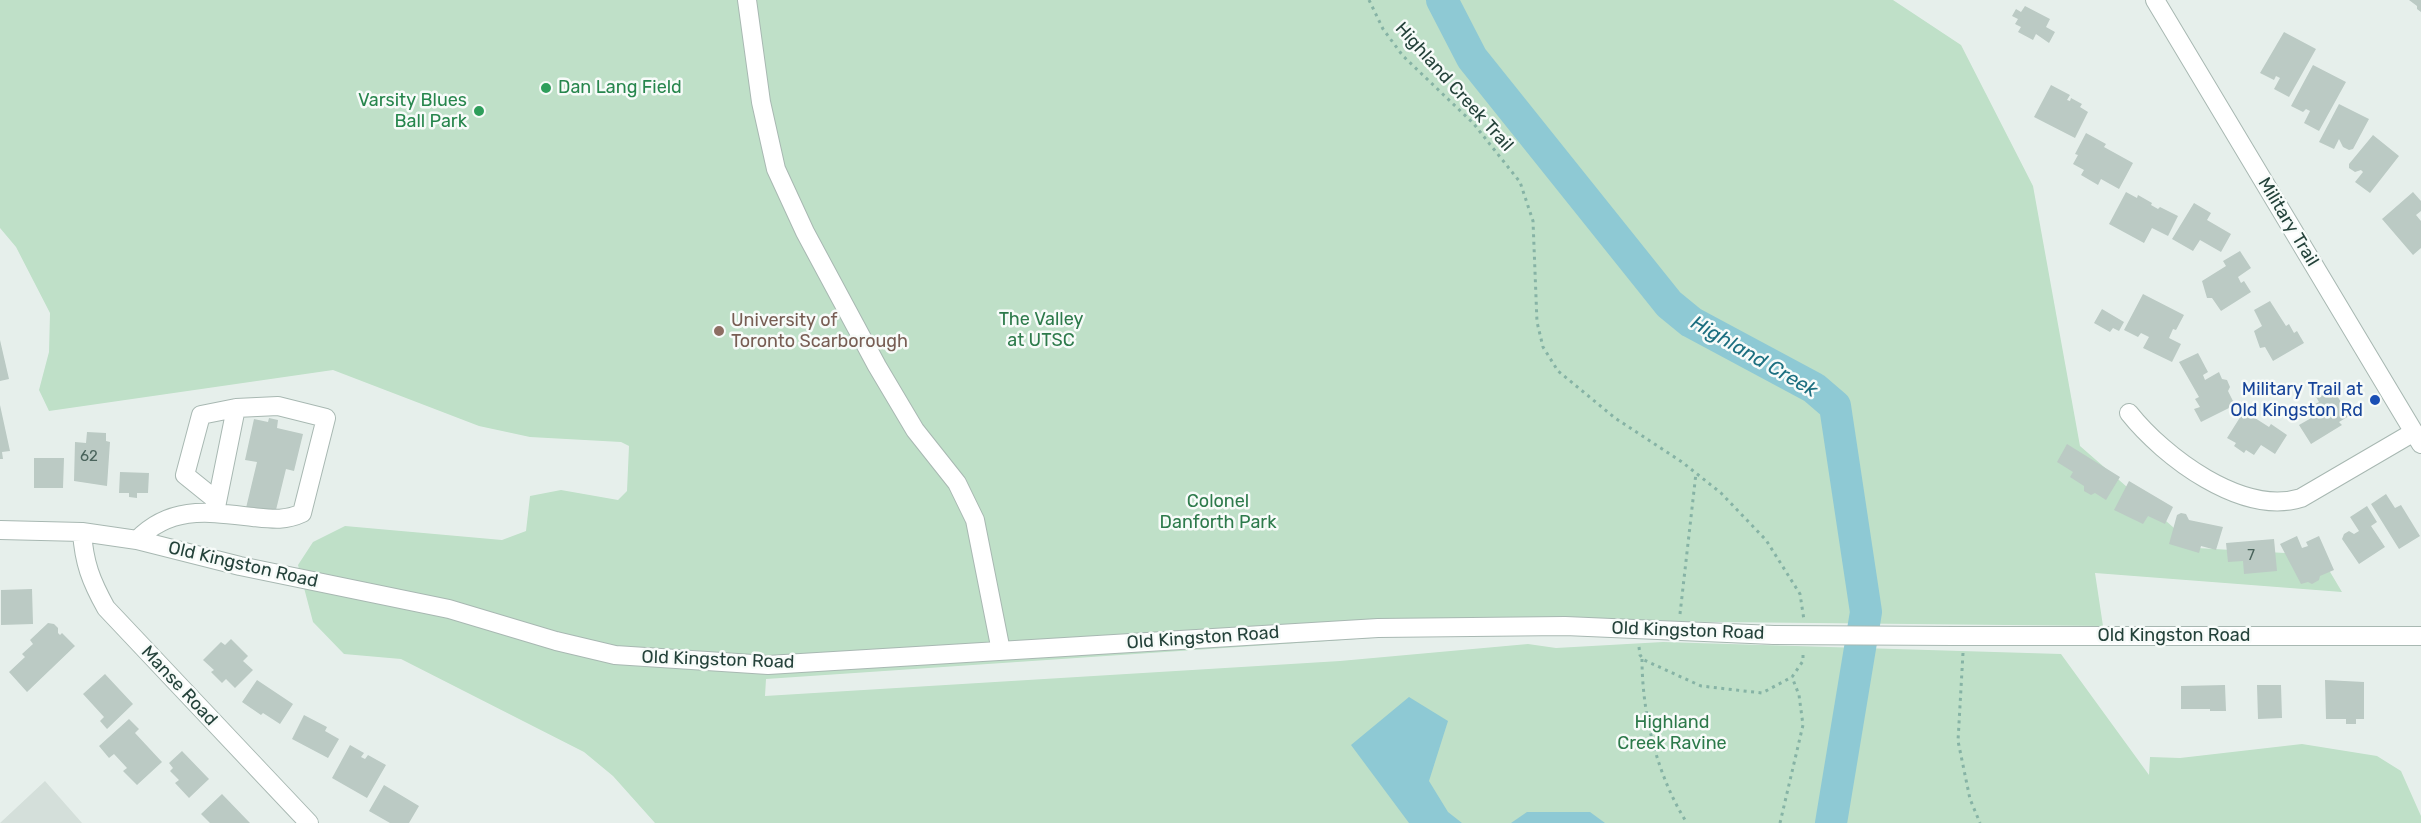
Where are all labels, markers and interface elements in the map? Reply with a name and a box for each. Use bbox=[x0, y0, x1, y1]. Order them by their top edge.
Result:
street label: Highland Creek Trail bbox=[1390, 18, 1518, 156]
place label: Dan Lang Field bbox=[558, 77, 682, 99]
marker: Dan Lang Field bbox=[539, 81, 553, 95]
place label: Varsity Blues Ball Park bbox=[358, 90, 467, 132]
marker: Varsity Blues Ball Park bbox=[472, 104, 486, 118]
street label: Military Trail bbox=[2253, 174, 2323, 270]
park label: The Valley at UTSC bbox=[999, 309, 1083, 352]
place label: University of Toronto Scarborough bbox=[731, 310, 908, 352]
water label: Highland Creek bbox=[1686, 311, 1822, 403]
marker: University of Toronto Scarborough bbox=[712, 324, 726, 338]
place label: Military Trail at Old Kingston Rd bbox=[2230, 379, 2363, 422]
marker: Military Trail at Old Kingston Rd bbox=[2368, 393, 2382, 407]
house number: 62 bbox=[80, 448, 98, 466]
park label: Colonel Danforth Park bbox=[1160, 491, 1276, 534]
street label: Old Kingston Road bbox=[166, 537, 320, 593]
house number: 7 bbox=[2247, 547, 2255, 565]
street label: Old Kingston Road bbox=[1611, 618, 1765, 644]
street label: Old Kingston Road bbox=[1126, 622, 1280, 654]
street label: Old Kingston Road bbox=[2097, 625, 2251, 647]
street label: Manse Road bbox=[137, 642, 221, 730]
street label: Old Kingston Road bbox=[641, 647, 795, 673]
park label: Highland Creek Ravine bbox=[1617, 712, 1727, 754]

